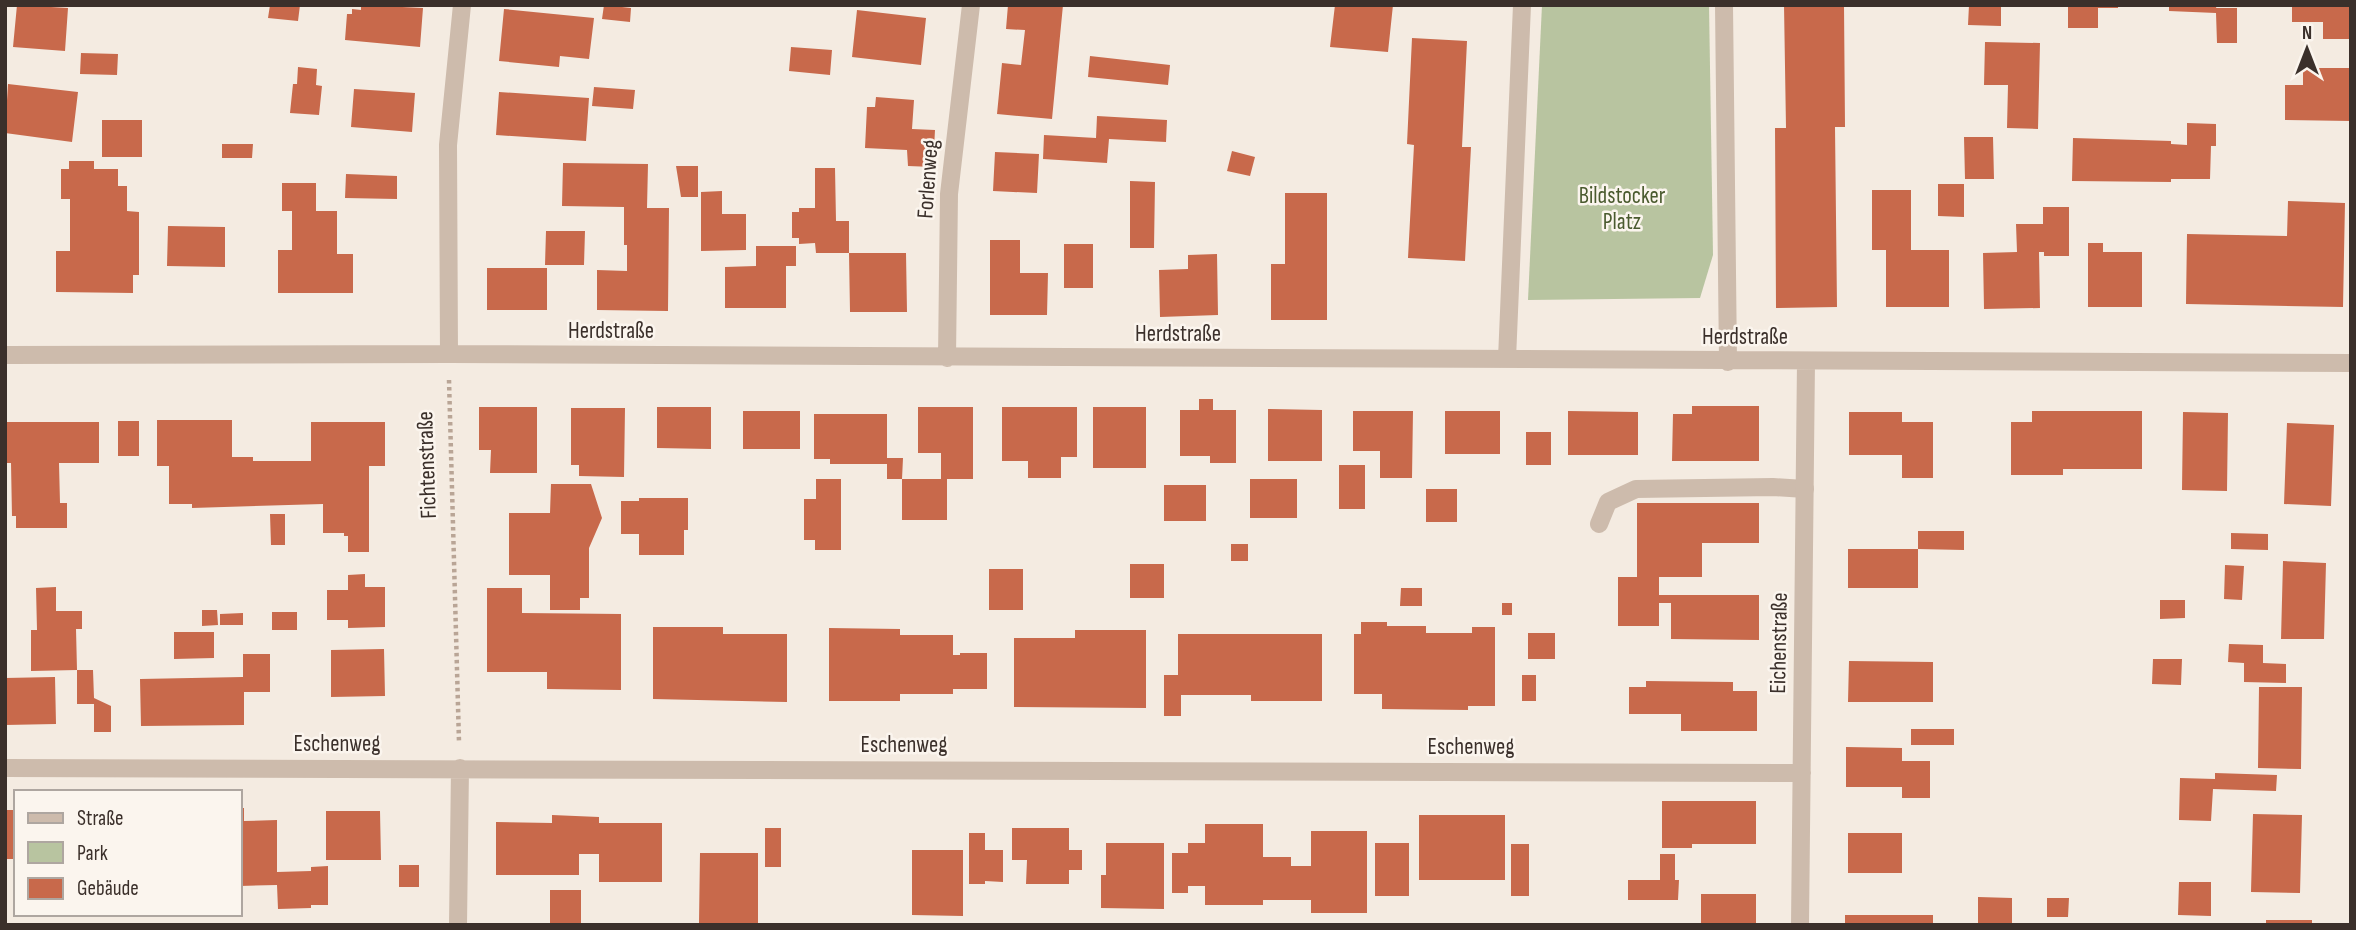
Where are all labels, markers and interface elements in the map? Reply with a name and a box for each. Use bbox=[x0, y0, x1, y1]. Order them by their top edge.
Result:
north arrow bbox=[2272, 14, 2342, 84]
text: N bbox=[2302, 22, 2312, 45]
street label: Forlenweg bbox=[911, 139, 945, 219]
park label: Bildstocker Platz bbox=[1579, 182, 1666, 236]
street label: Herdstraße bbox=[568, 317, 654, 345]
street label: Herdstraße bbox=[1135, 320, 1221, 348]
street label: Herdstraße bbox=[1702, 323, 1788, 351]
street label: Fichtenstraße bbox=[411, 411, 443, 519]
street label: Eichenstraße bbox=[1764, 592, 1794, 694]
street label: Eschenweg bbox=[293, 730, 381, 758]
street label: Eschenweg bbox=[860, 731, 948, 759]
street label: Eschenweg bbox=[1427, 733, 1515, 761]
legend bbox=[14, 790, 242, 916]
text: Straße bbox=[77, 806, 123, 831]
text: Park bbox=[77, 841, 108, 866]
text: Gebäude bbox=[77, 876, 139, 901]

